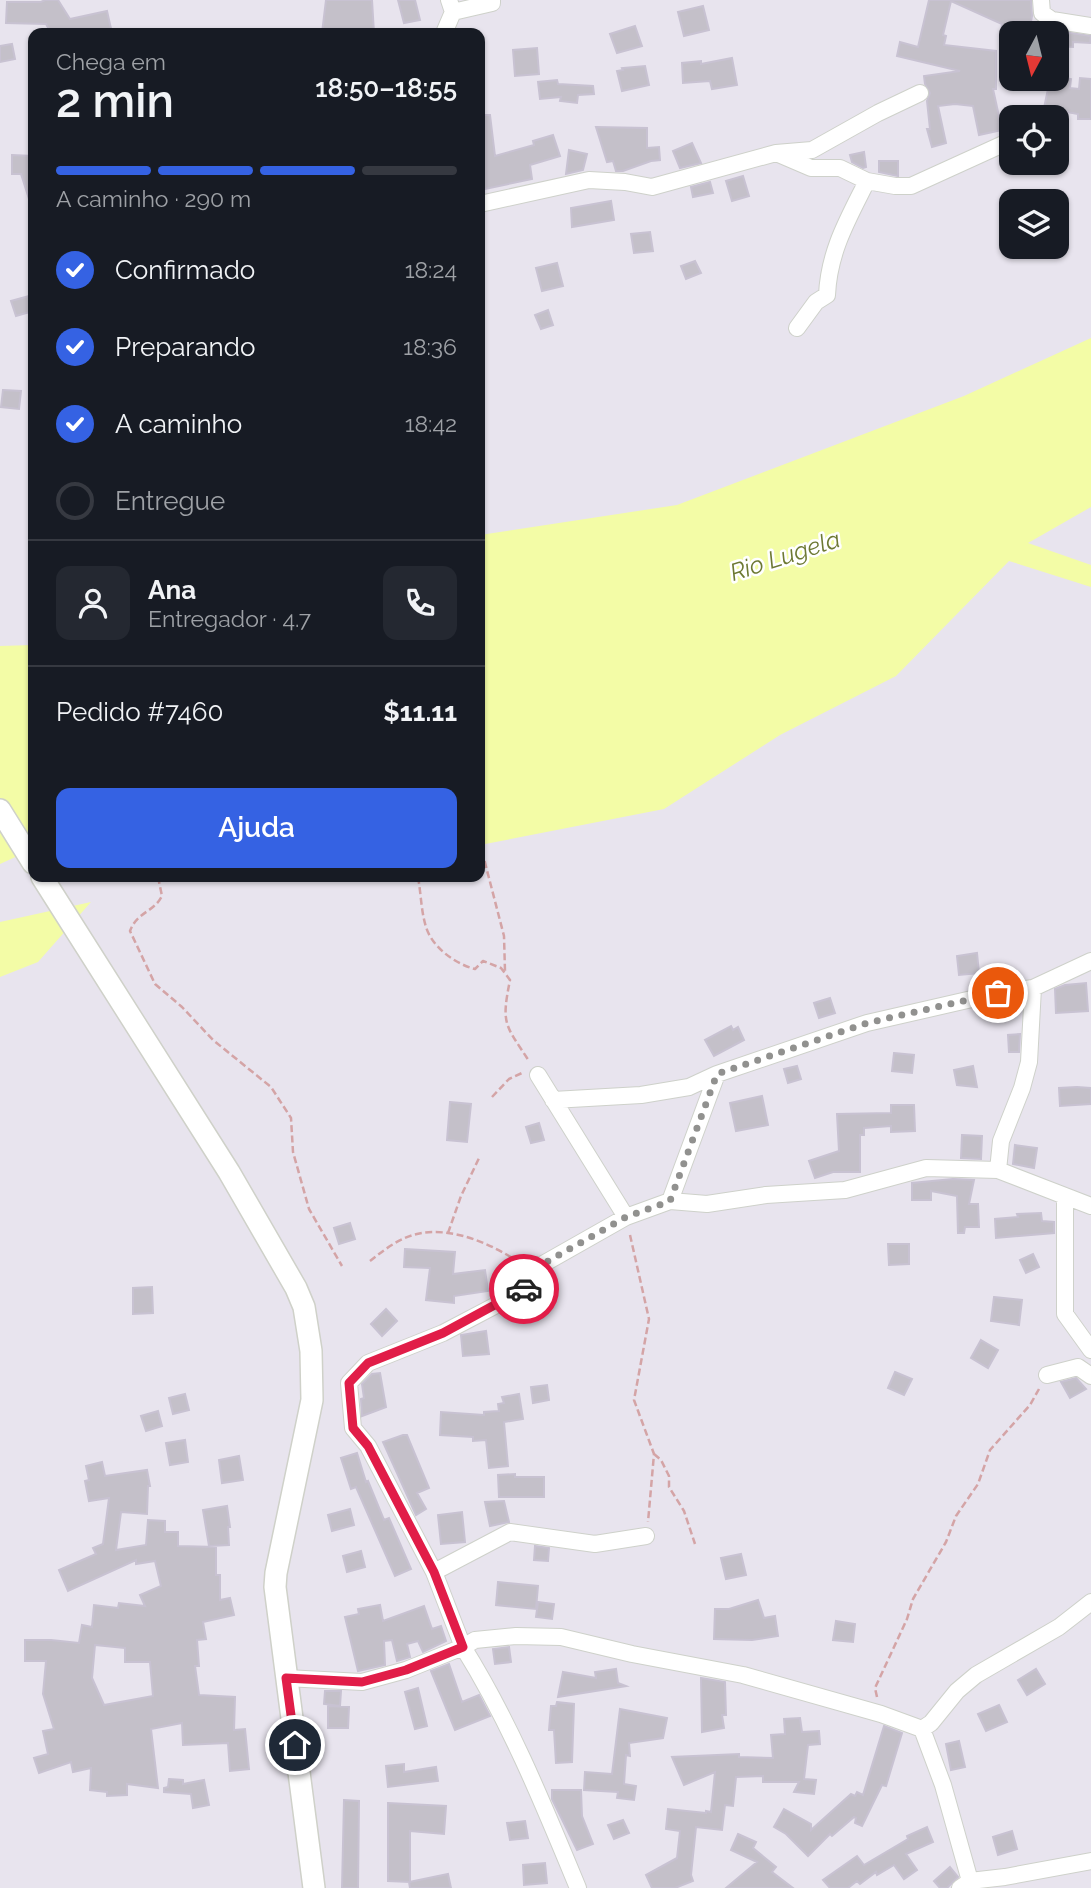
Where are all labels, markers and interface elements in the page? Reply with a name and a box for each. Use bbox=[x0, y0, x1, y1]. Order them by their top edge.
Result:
north arrow bbox=[999, 21, 1069, 91]
map controls bbox=[999, 21, 1069, 259]
text: Chega em bbox=[56, 48, 166, 75]
text: 18:50–18:55 bbox=[315, 73, 457, 103]
text: 2 min bbox=[56, 74, 174, 128]
button: locate bbox=[999, 105, 1069, 175]
text: A caminho · 290 m bbox=[56, 185, 251, 212]
button: layers bbox=[999, 189, 1069, 259]
icon: check bbox=[56, 251, 94, 289]
text: Confirmado bbox=[115, 255, 255, 285]
text: 18:24 bbox=[405, 256, 457, 283]
icon: check bbox=[56, 328, 94, 366]
text: Preparando bbox=[115, 332, 255, 362]
text: 18:36 bbox=[403, 333, 457, 360]
icon: check bbox=[56, 405, 94, 443]
text: A caminho bbox=[115, 409, 242, 439]
text: 18:42 bbox=[405, 410, 457, 437]
text: Entregue bbox=[115, 486, 225, 516]
water label: Rio Lugela bbox=[726, 524, 844, 587]
button: person bbox=[56, 566, 130, 640]
button: phone bbox=[383, 566, 457, 640]
text: Ana bbox=[148, 575, 196, 605]
text: Entregador · 4.7 bbox=[148, 605, 311, 632]
text: Pedido #7460 bbox=[56, 697, 223, 727]
text: $11.11 bbox=[383, 697, 457, 727]
button: Ajuda bbox=[56, 788, 457, 868]
pin bbox=[968, 963, 1028, 1023]
icon: bag bbox=[979, 974, 1017, 1012]
courier bbox=[489, 1254, 559, 1324]
icon: car bbox=[505, 1270, 543, 1308]
pin bbox=[265, 1715, 325, 1775]
icon: home bbox=[276, 1726, 314, 1764]

